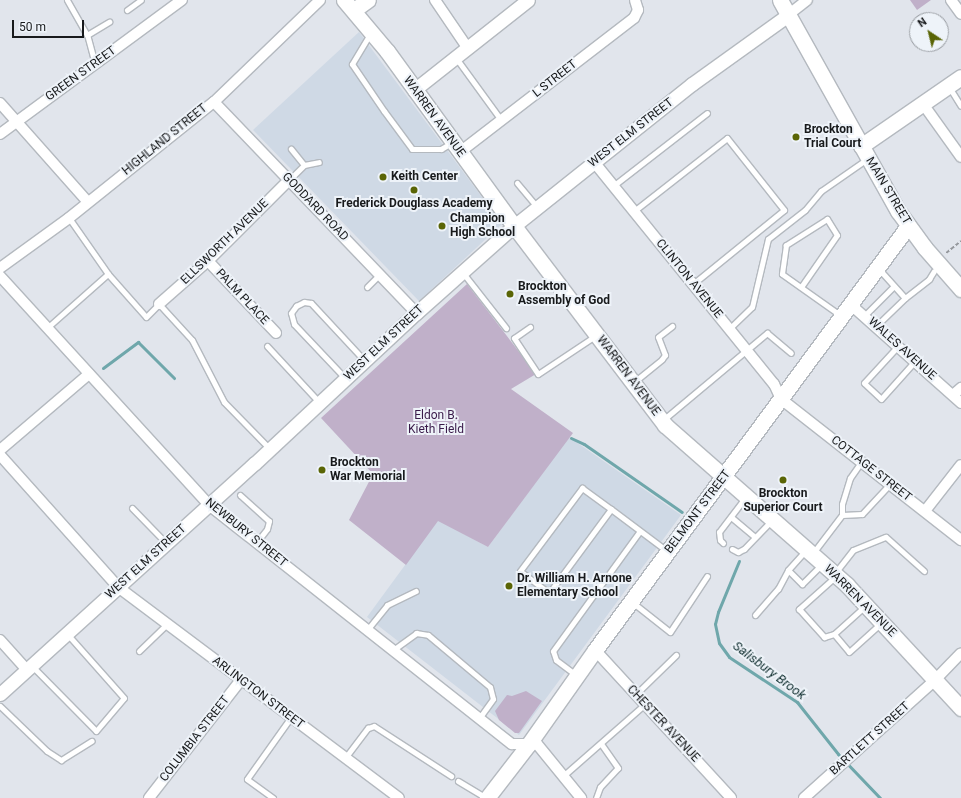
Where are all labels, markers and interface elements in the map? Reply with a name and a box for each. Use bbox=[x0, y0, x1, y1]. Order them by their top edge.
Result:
scale bar bbox=[14, 12, 86, 38]
north arrow bbox=[909, 12, 949, 52]
text: N bbox=[915, 15, 929, 30]
text: 50 m bbox=[19, 20, 46, 34]
street label: GREEN STREET bbox=[43, 44, 119, 104]
street label: L STREET bbox=[530, 57, 580, 101]
street label: WARREN AVENUE bbox=[400, 74, 468, 160]
street label: WEST ELM STREET bbox=[586, 95, 676, 171]
street label: HIGHLAND STREET bbox=[120, 101, 210, 179]
place label: Brockton Trial Court bbox=[804, 123, 861, 151]
marker: Brockton Trial Court bbox=[791, 132, 801, 142]
street label: MAIN STREET bbox=[862, 155, 914, 227]
street label: GODDARD ROAD bbox=[279, 170, 351, 244]
place label: Keith Center bbox=[391, 170, 458, 184]
marker: Keith Center bbox=[378, 172, 388, 182]
marker: Frederick Douglass Academy bbox=[409, 185, 419, 195]
street label: ELLSWORTH AVENUE bbox=[178, 196, 272, 288]
place label: Frederick Douglass Academy bbox=[335, 197, 493, 211]
place label: Champion High School bbox=[450, 212, 515, 240]
marker: Champion High School bbox=[437, 221, 447, 231]
street label: CLINTON AVENUE bbox=[653, 237, 725, 321]
street label: PALM PLACE bbox=[213, 266, 271, 328]
place label: Brockton Assembly of God bbox=[518, 280, 610, 308]
marker: Brockton Assembly of God bbox=[505, 289, 515, 299]
street label: WEST ELM STREET bbox=[341, 302, 427, 384]
street label: WALES AVENUE bbox=[865, 315, 939, 383]
street label: WARREN AVENUE bbox=[593, 333, 663, 419]
park label: Eldon B. Kieth Field bbox=[408, 409, 464, 437]
street label: COTTAGE STREET bbox=[828, 433, 914, 505]
place label: Brockton War Memorial bbox=[330, 456, 405, 484]
marker: Brockton War Memorial bbox=[317, 465, 327, 475]
street label: BELMONT STREET bbox=[662, 467, 734, 557]
marker: Brockton Superior Court bbox=[778, 475, 788, 485]
place label: Brockton Superior Court bbox=[743, 487, 823, 515]
street label: NEWBURY STREET bbox=[202, 496, 290, 570]
street label: WEST ELM STREET bbox=[103, 522, 189, 602]
street label: WARREN AVENUE bbox=[821, 562, 899, 640]
place label: Dr. William H. Arnone Elementary School bbox=[517, 572, 632, 600]
marker: Dr. William H. Arnone Elementary School bbox=[504, 581, 514, 591]
water label: Salisbury Brook bbox=[729, 638, 809, 704]
street label: ARLINGTON STREET bbox=[209, 654, 307, 732]
street label: CHESTER AVENUE bbox=[624, 683, 702, 765]
street label: COLUMBIA STREET bbox=[157, 693, 233, 785]
street label: BARTLETT STREET bbox=[827, 699, 913, 779]

